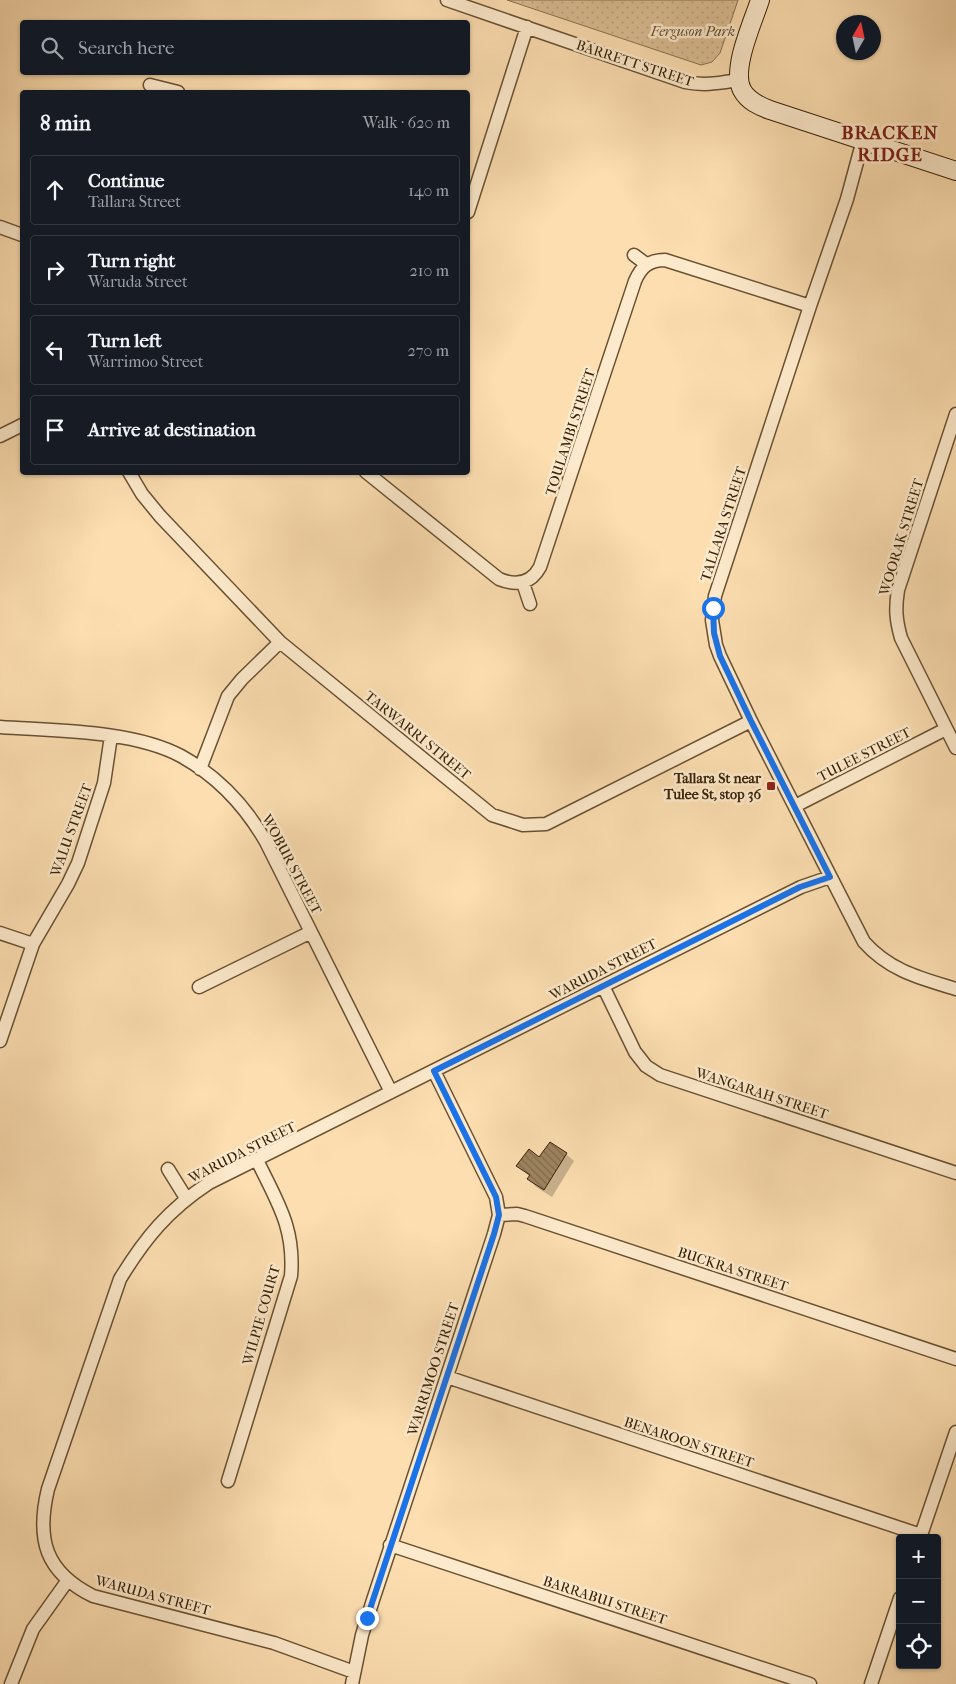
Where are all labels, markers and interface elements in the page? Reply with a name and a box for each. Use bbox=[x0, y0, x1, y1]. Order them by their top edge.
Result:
north arrow bbox=[836, 15, 881, 60]
search box bbox=[20, 20, 470, 75]
park label: Ferguson Park bbox=[650, 23, 735, 40]
icon: search bbox=[38, 34, 66, 62]
street label: BARRETT STREET bbox=[574, 36, 696, 91]
text: Search here bbox=[78, 37, 174, 59]
text: 8 min bbox=[40, 111, 91, 135]
text: Walk · 620 m bbox=[363, 113, 450, 132]
district label: BRACKEN RIDGE bbox=[841, 122, 939, 166]
text: Continue bbox=[88, 170, 164, 192]
icon: ahead bbox=[41, 176, 69, 204]
text: 140 m bbox=[408, 181, 449, 200]
text: Tallara Street bbox=[88, 192, 181, 211]
text: Turn right bbox=[88, 250, 175, 272]
icon: right bbox=[41, 256, 69, 284]
text: 210 m bbox=[410, 261, 449, 280]
text: Waruda Street bbox=[88, 272, 188, 291]
text: Turn left bbox=[88, 330, 162, 352]
icon: left bbox=[41, 336, 69, 364]
text: 270 m bbox=[408, 341, 449, 360]
text: Warrimoo Street bbox=[88, 352, 203, 371]
street label: TOULAMBI STREET bbox=[542, 366, 599, 498]
icon: arrive bbox=[41, 416, 69, 444]
text: Arrive at destination bbox=[88, 419, 256, 441]
street label: TALLARA STREET bbox=[697, 464, 750, 584]
street label: WOORAK STREET bbox=[875, 476, 927, 599]
route start bbox=[702, 597, 725, 620]
street label: TARWARRI STREET bbox=[361, 687, 475, 784]
street label: TULEE STREET bbox=[815, 723, 914, 785]
place label: Tallara St near Tulee St, stop 36 bbox=[663, 770, 762, 803]
marker: Tallara St near Tulee St, stop 36 bbox=[765, 780, 777, 792]
street label: WALU STREET bbox=[46, 781, 96, 880]
street label: WOBUR STREET bbox=[258, 810, 325, 918]
street label: WARUDA STREET bbox=[546, 935, 660, 1004]
street label: WANGARAH STREET bbox=[693, 1064, 831, 1123]
street label: WARUDA STREET bbox=[185, 1118, 299, 1187]
street label: BUCKRA STREET bbox=[676, 1244, 791, 1295]
street label: WILPIE COURT bbox=[239, 1263, 284, 1368]
street label: WARRIMOO STREET bbox=[404, 1300, 463, 1439]
street label: BENAROON STREET bbox=[622, 1413, 757, 1472]
map controls bbox=[896, 1534, 941, 1669]
button: + bbox=[896, 1534, 941, 1579]
street label: WARUDA STREET bbox=[93, 1572, 213, 1619]
street label: BARRABUI STREET bbox=[541, 1572, 669, 1629]
button: − bbox=[896, 1579, 941, 1624]
route end bbox=[356, 1607, 379, 1630]
button: locate bbox=[896, 1624, 941, 1669]

